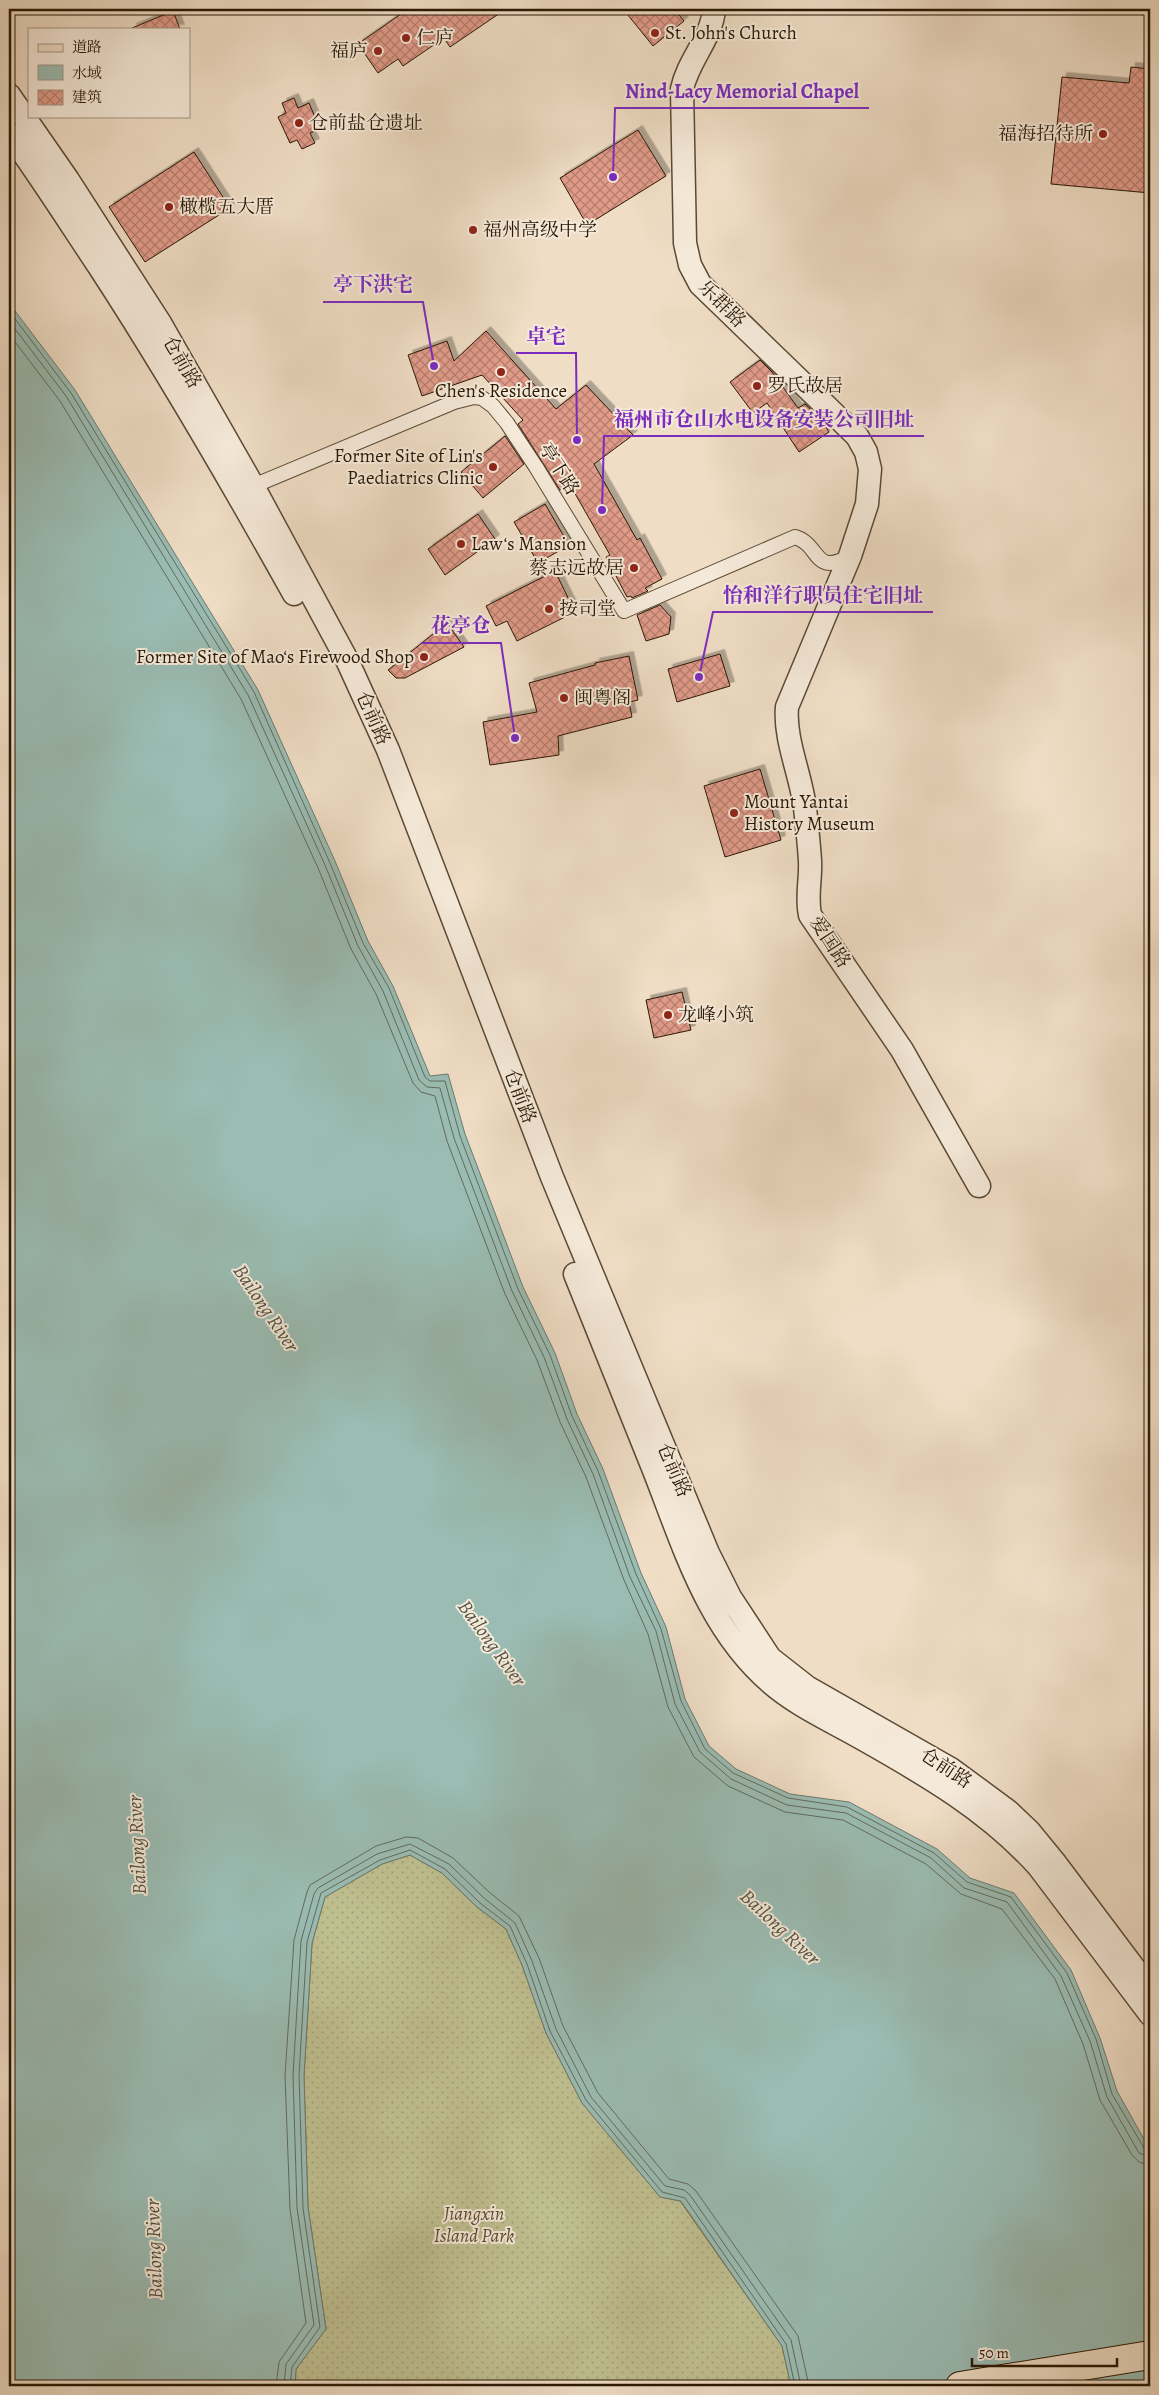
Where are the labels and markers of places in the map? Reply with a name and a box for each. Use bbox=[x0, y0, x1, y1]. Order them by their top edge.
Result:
place label: St. John's Church bbox=[665, 20, 797, 46]
place label: 仁庐 bbox=[416, 25, 454, 51]
marker: St. John's Church bbox=[649, 27, 661, 39]
marker: 仁庐 bbox=[400, 32, 412, 44]
place label: 福庐 bbox=[330, 38, 368, 64]
marker: 福庐 bbox=[372, 45, 384, 57]
callout: Nind-Lacy Memorial Chapel bbox=[615, 73, 869, 108]
place label: 仓前盐仓遗址 bbox=[309, 110, 423, 136]
marker: 仓前盐仓遗址 bbox=[293, 117, 305, 129]
place label: 福海招待所 bbox=[998, 121, 1093, 147]
marker: 福海招待所 bbox=[1097, 128, 1109, 140]
place label: 橄榄五大厝 bbox=[179, 194, 274, 220]
marker: 橄榄五大厝 bbox=[163, 201, 175, 213]
place label: 福州高级中学 bbox=[483, 217, 597, 243]
marker: 福州高级中学 bbox=[467, 224, 479, 236]
callout: 亭下洪宅 bbox=[323, 267, 423, 302]
callout: 卓宅 bbox=[516, 318, 576, 353]
marker: Chen's Residence bbox=[495, 366, 507, 378]
place label: 罗氏故居 bbox=[767, 373, 843, 399]
place label: Chen's Residence bbox=[435, 378, 567, 404]
marker: 罗氏故居 bbox=[751, 380, 763, 392]
callout: 福州市仓山水电设备安装公司旧址 bbox=[604, 401, 924, 436]
place label: Former Site of Lin's Paediatrics Clinic bbox=[334, 443, 483, 491]
marker: Former Site of Lin's Paediatrics Clinic bbox=[487, 461, 499, 473]
place label: Law‘s Mansion bbox=[471, 531, 586, 557]
marker: Law‘s Mansion bbox=[455, 538, 467, 550]
place label: 蔡志远故居 bbox=[529, 555, 624, 581]
marker: 蔡志远故居 bbox=[628, 562, 640, 574]
callout: 怡和洋行职员住宅旧址 bbox=[713, 577, 933, 612]
place label: 按司堂 bbox=[559, 596, 616, 622]
marker: 按司堂 bbox=[543, 603, 555, 615]
callout: 花亭仓 bbox=[421, 608, 501, 643]
place label: Former Site of Mao‘s Firewood Shop bbox=[136, 644, 414, 670]
marker: Former Site of Mao‘s Firewood Shop bbox=[418, 651, 430, 663]
place label: 闽粤阁 bbox=[574, 685, 631, 711]
marker: 闽粤阁 bbox=[558, 692, 570, 704]
place label: Mount Yantai History Museum bbox=[744, 789, 875, 837]
marker: Mount Yantai History Museum bbox=[728, 807, 740, 819]
place label: 龙峰小筑 bbox=[678, 1002, 754, 1028]
marker: 龙峰小筑 bbox=[662, 1009, 674, 1021]

